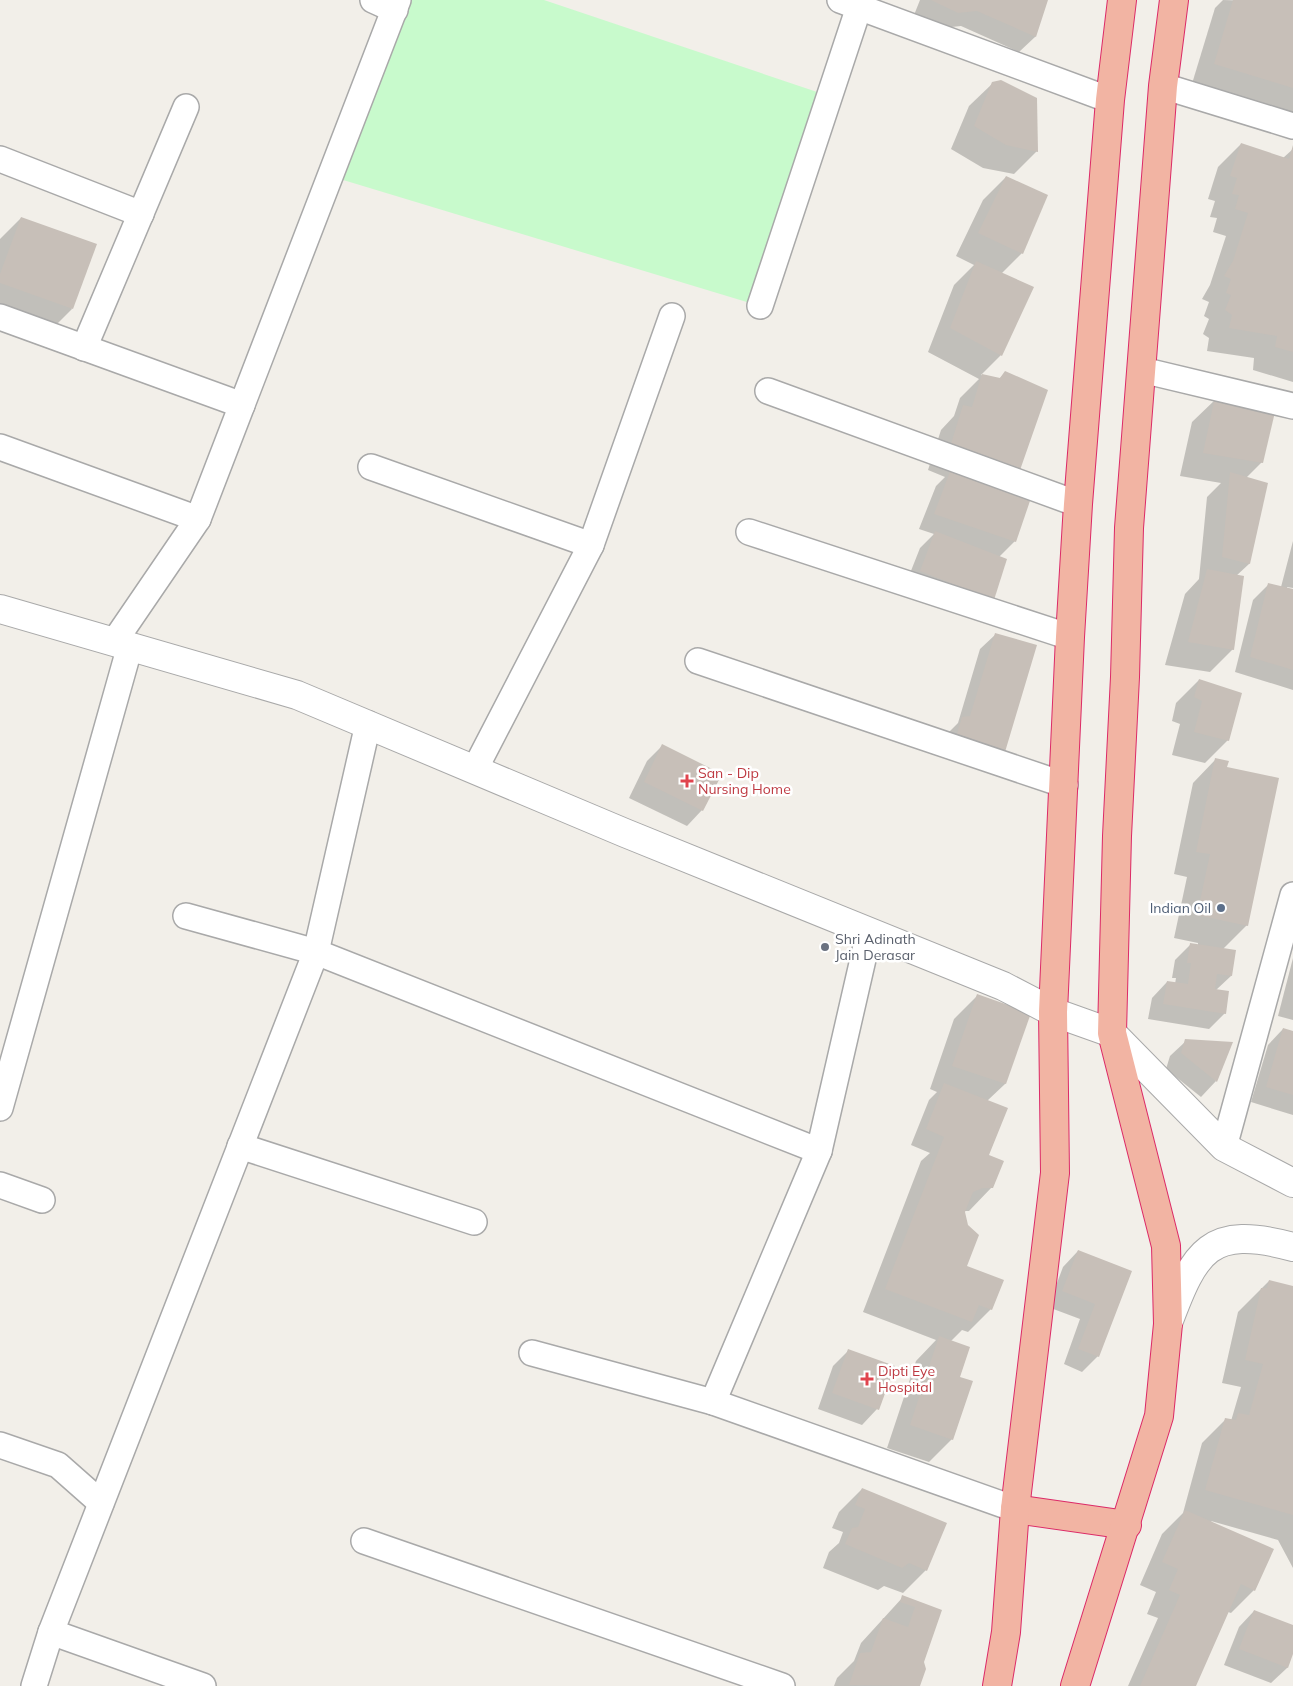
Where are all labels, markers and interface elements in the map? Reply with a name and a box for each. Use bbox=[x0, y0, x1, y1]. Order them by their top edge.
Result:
place label: San - Dip Nursing Home bbox=[698, 764, 791, 798]
marker: San - Dip Nursing Home bbox=[680, 774, 694, 788]
place label: Indian Oil bbox=[1150, 899, 1211, 917]
marker: Indian Oil bbox=[1215, 902, 1227, 914]
place label: Shri Adinath Jain Derasar bbox=[835, 930, 916, 964]
marker: Shri Adinath Jain Derasar bbox=[819, 941, 831, 953]
place label: Dipti Eye Hospital bbox=[878, 1362, 935, 1396]
marker: Dipti Eye Hospital bbox=[860, 1372, 874, 1386]

